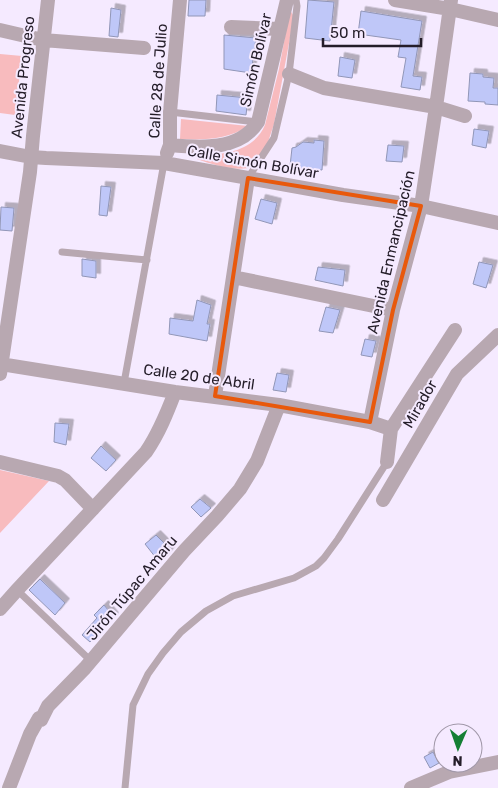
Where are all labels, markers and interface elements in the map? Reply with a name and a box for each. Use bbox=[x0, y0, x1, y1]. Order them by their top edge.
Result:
street label: Simón Bolívar bbox=[236, 11, 276, 109]
street label: Avenida Progreso bbox=[8, 15, 38, 139]
scale bar bbox=[323, 15, 420, 47]
street label: Calle 28 de Julio bbox=[145, 23, 171, 139]
text: 50 m bbox=[330, 24, 365, 42]
street label: Calle Simón Bolívar bbox=[186, 142, 320, 182]
street label: Avenida Enmancipación bbox=[363, 168, 419, 336]
street label: Calle 20 de Abril bbox=[142, 360, 256, 394]
street label: Mirador bbox=[399, 376, 441, 431]
street label: Jirón Túpac Amaru bbox=[83, 532, 181, 644]
north arrow bbox=[433, 723, 483, 773]
text: N bbox=[452, 752, 463, 769]

